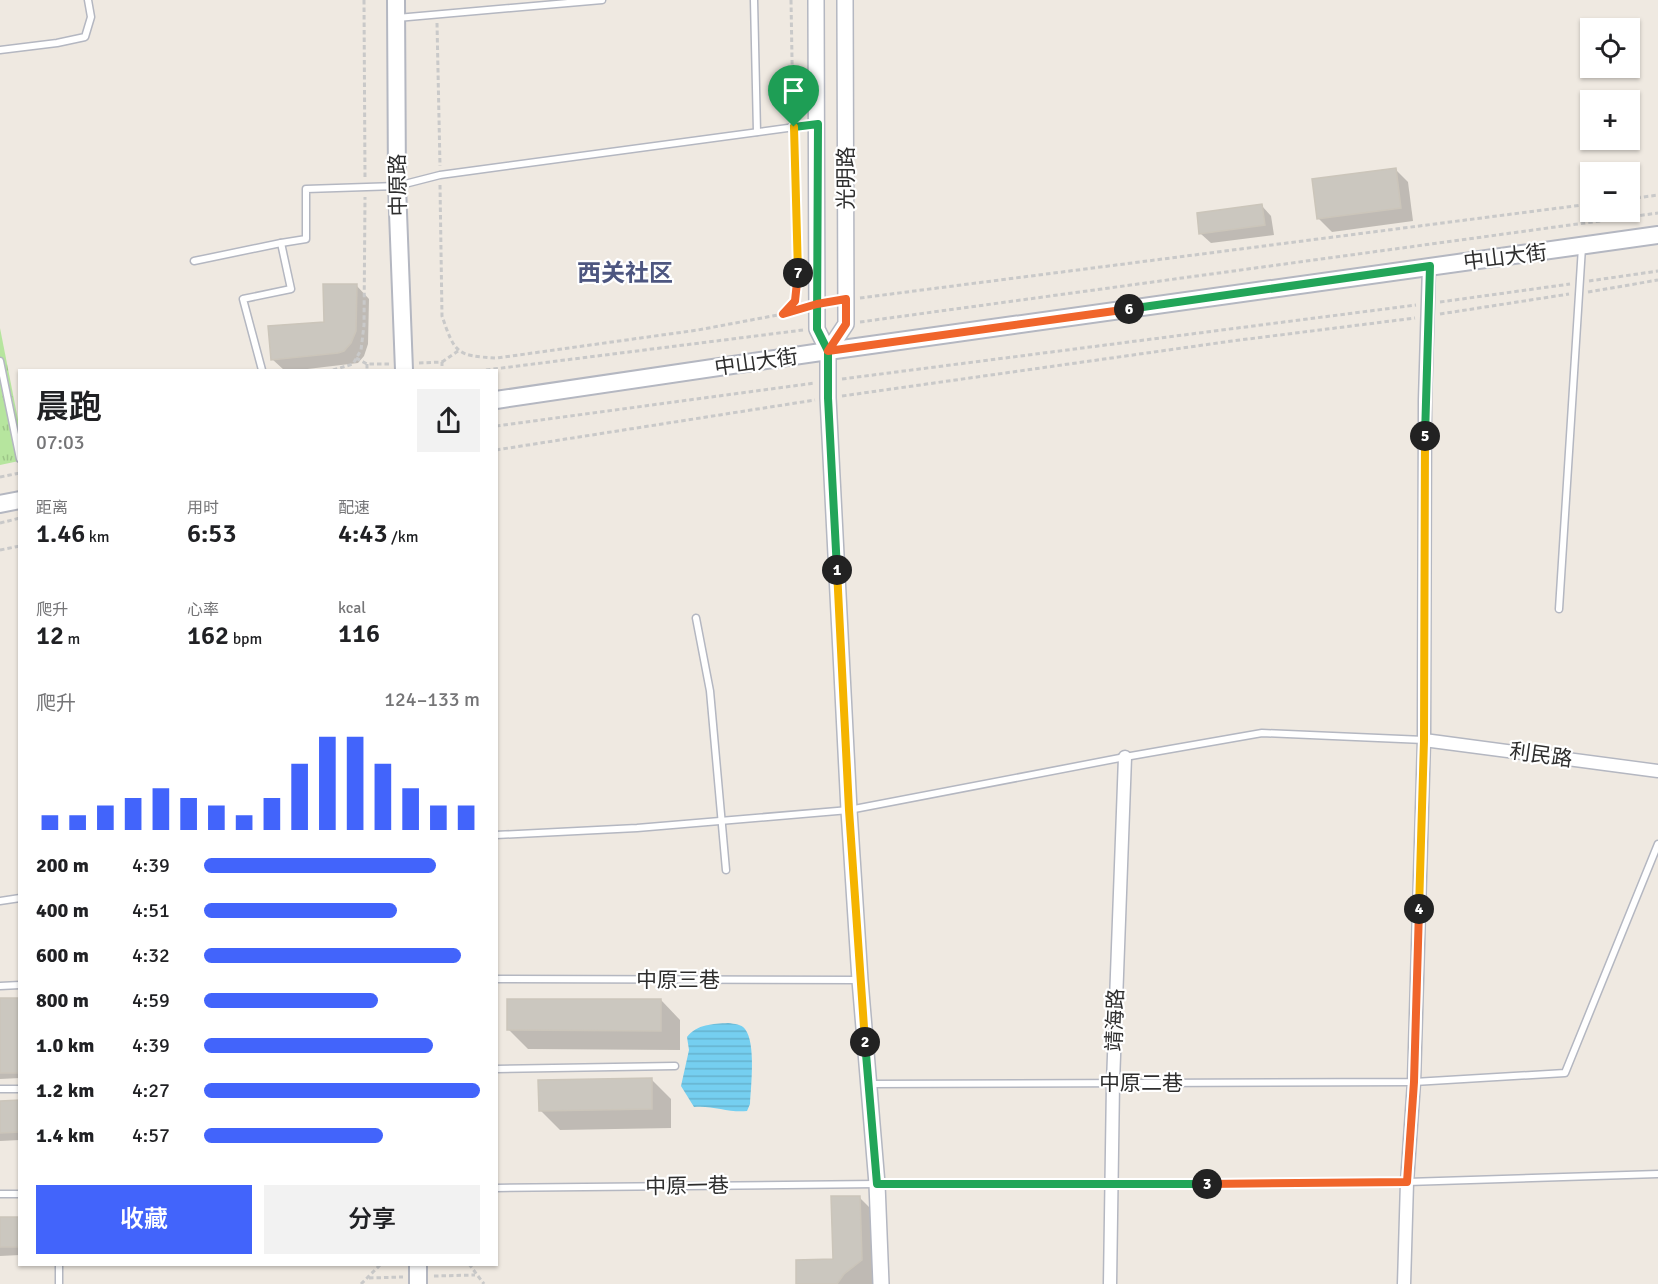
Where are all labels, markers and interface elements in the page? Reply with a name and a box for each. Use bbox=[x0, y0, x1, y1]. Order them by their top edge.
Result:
map controls bbox=[1580, 18, 1640, 222]
button: locate bbox=[1580, 18, 1640, 78]
pin bbox=[768, 65, 819, 127]
icon: arrive bbox=[777, 74, 810, 107]
button: + bbox=[1580, 90, 1640, 150]
street label: 光明路 bbox=[833, 147, 859, 210]
street label: 中原路 bbox=[384, 153, 412, 217]
button: − bbox=[1580, 162, 1640, 222]
street label: 中山大街 bbox=[1462, 239, 1548, 275]
district label: 西关社区 bbox=[577, 258, 673, 288]
pin: 7 bbox=[783, 258, 813, 288]
text: 7 bbox=[794, 263, 802, 283]
pin: 6 bbox=[1114, 294, 1144, 324]
text: 6 bbox=[1125, 299, 1133, 319]
street label: 中山大街 bbox=[713, 343, 799, 381]
text: 晨跑 bbox=[36, 387, 102, 428]
button: share bbox=[417, 389, 480, 452]
pin: 5 bbox=[1410, 421, 1440, 451]
text: 5 bbox=[1421, 426, 1429, 446]
text: 07:03 bbox=[36, 430, 85, 455]
text: 距离 bbox=[36, 498, 68, 518]
text: 用时 bbox=[187, 498, 219, 518]
text: 配速 bbox=[338, 498, 370, 518]
text: 1.46 bbox=[36, 518, 85, 550]
text: 6:53 bbox=[187, 518, 236, 550]
text: 4:43 bbox=[338, 518, 387, 550]
text: km bbox=[85, 527, 110, 547]
text: /km bbox=[387, 527, 419, 547]
pin: 1 bbox=[822, 555, 852, 585]
text: 1 bbox=[833, 560, 841, 580]
text: kcal bbox=[338, 598, 366, 618]
text: 爬升 bbox=[36, 600, 68, 620]
text: 心率 bbox=[187, 600, 219, 620]
text: 116 bbox=[338, 618, 380, 650]
text: 12 bbox=[36, 620, 64, 652]
text: 162 bbox=[187, 620, 229, 652]
text: m bbox=[64, 629, 80, 649]
text: bpm bbox=[229, 629, 262, 649]
text: 124–133 m bbox=[384, 687, 480, 712]
text: 爬升 bbox=[36, 691, 76, 716]
street label: 利民路 bbox=[1508, 738, 1574, 772]
text: 200 m bbox=[36, 853, 89, 878]
text: 4:39 bbox=[132, 853, 170, 878]
pin: 4 bbox=[1404, 894, 1434, 924]
text: 400 m bbox=[36, 898, 89, 923]
text: 4:51 bbox=[132, 898, 170, 923]
text: 4 bbox=[1415, 899, 1423, 919]
text: 600 m bbox=[36, 943, 89, 968]
text: 4:32 bbox=[132, 943, 170, 968]
street label: 中原三巷 bbox=[636, 967, 720, 993]
text: 800 m bbox=[36, 988, 89, 1013]
text: 4:59 bbox=[132, 988, 170, 1013]
street label: 靖海路 bbox=[1101, 988, 1129, 1052]
pin: 2 bbox=[850, 1027, 880, 1057]
text: 2 bbox=[861, 1032, 869, 1052]
text: 1.0 km bbox=[36, 1033, 94, 1058]
text: 4:39 bbox=[132, 1033, 170, 1058]
street label: 中原二巷 bbox=[1099, 1070, 1183, 1096]
text: 1.2 km bbox=[36, 1078, 94, 1103]
text: 4:27 bbox=[132, 1078, 170, 1103]
text: 1.4 km bbox=[36, 1123, 94, 1148]
text: 4:57 bbox=[132, 1123, 170, 1148]
pin: 3 bbox=[1192, 1169, 1222, 1199]
street label: 中原一巷 bbox=[645, 1172, 729, 1200]
text: 3 bbox=[1203, 1174, 1211, 1194]
button: 收藏 bbox=[36, 1185, 252, 1254]
button: 分享 bbox=[264, 1185, 480, 1254]

